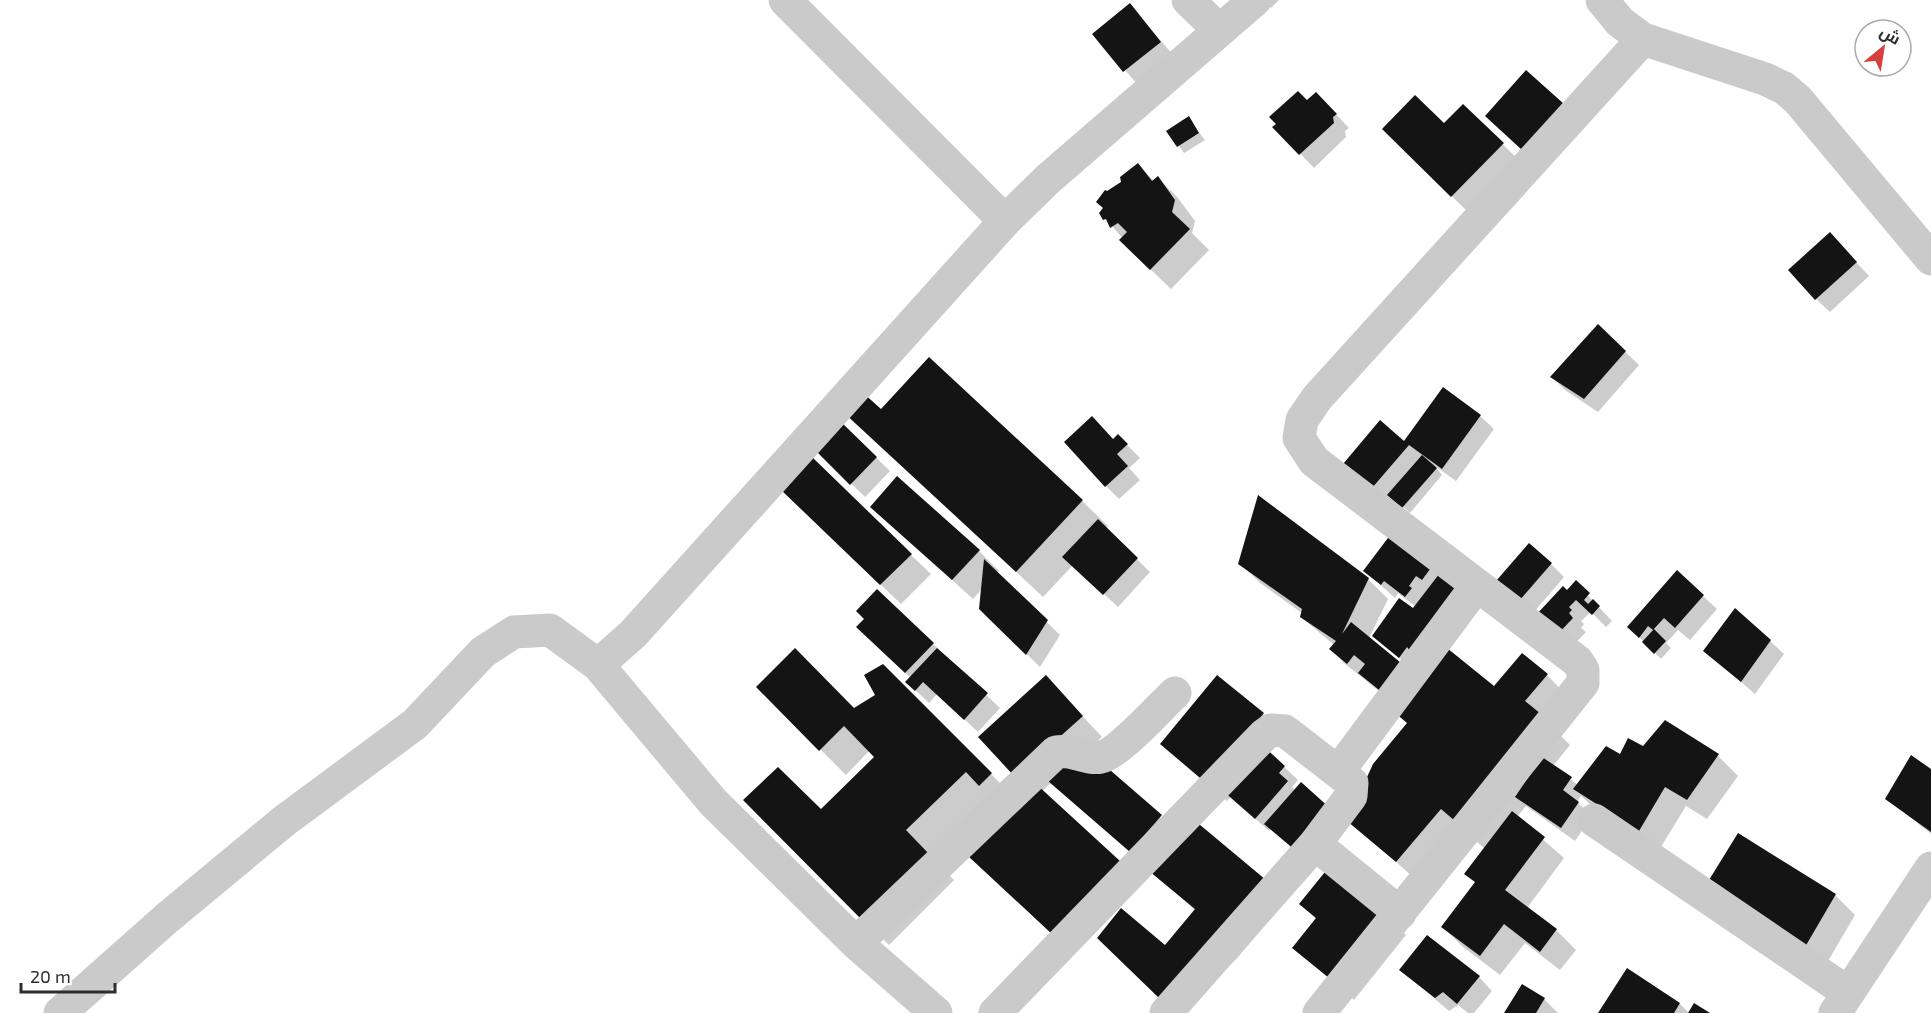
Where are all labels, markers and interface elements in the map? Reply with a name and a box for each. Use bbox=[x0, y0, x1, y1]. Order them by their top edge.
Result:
north arrow bbox=[1853, 18, 1913, 78]
text: ش bbox=[1877, 21, 1904, 49]
scale bar bbox=[21, 956, 116, 994]
text: 20 m bbox=[30, 965, 71, 987]

